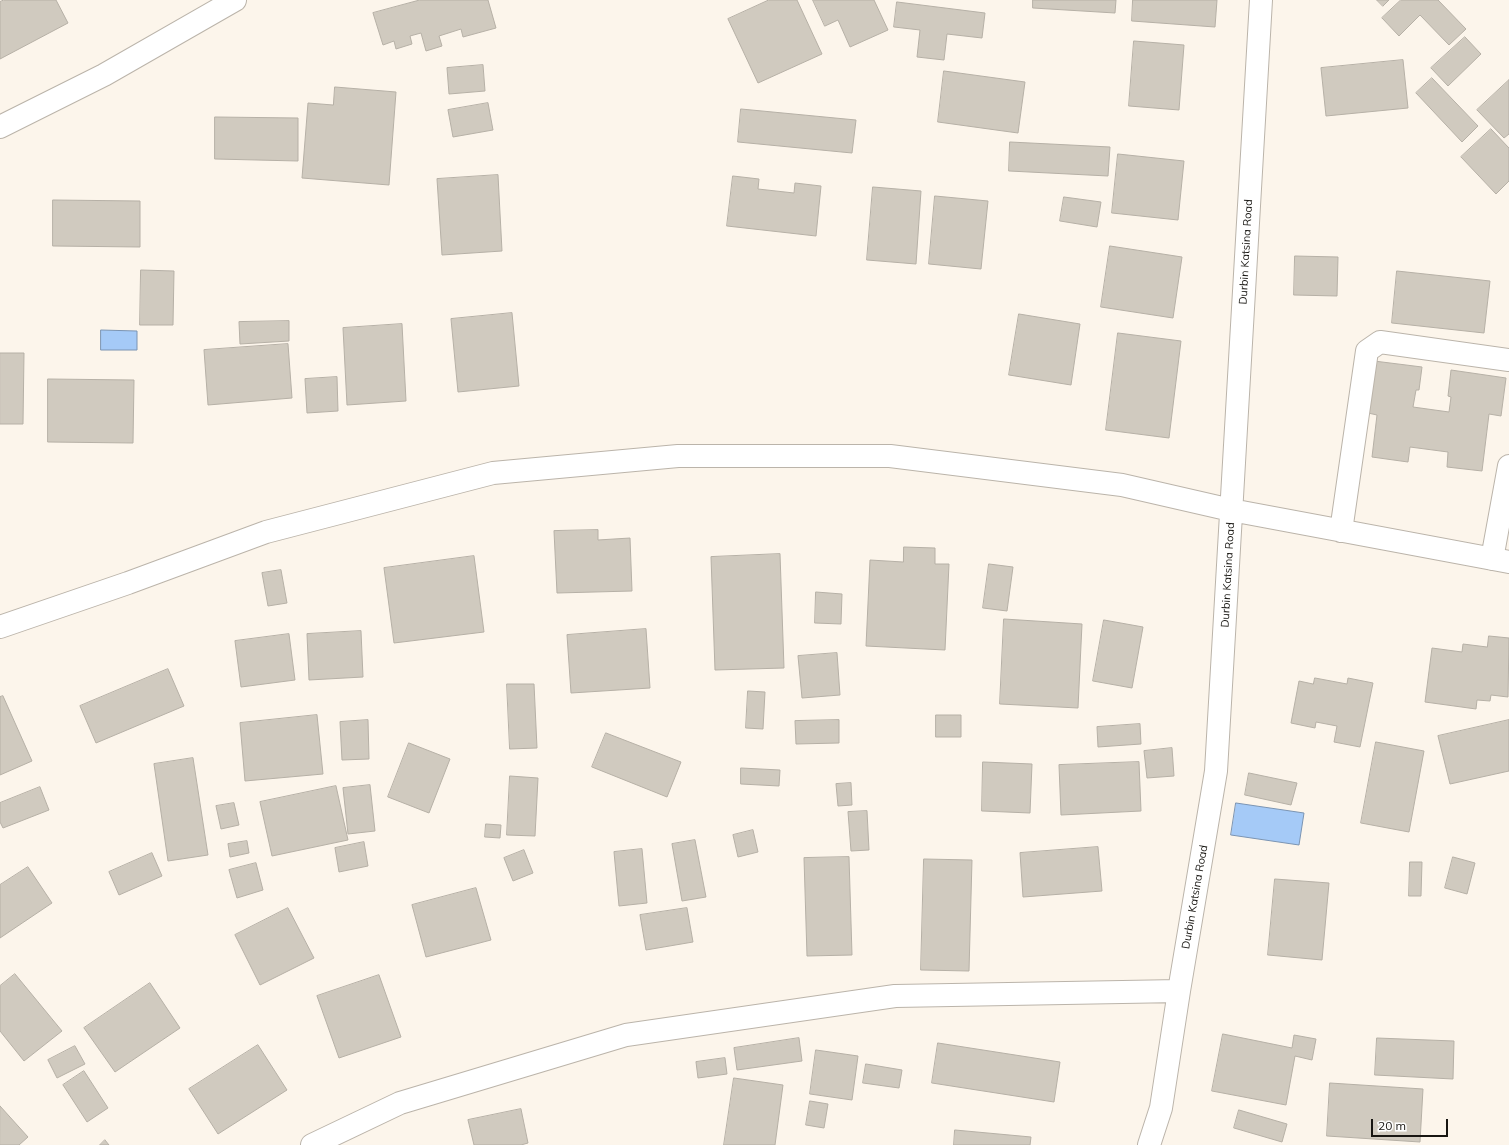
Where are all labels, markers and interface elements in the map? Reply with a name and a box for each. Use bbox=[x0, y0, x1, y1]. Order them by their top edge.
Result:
street label: Durbin Katsina Road bbox=[1237, 199, 1255, 305]
street label: Durbin Katsina Road bbox=[1219, 522, 1237, 628]
street label: Durbin Katsina Road bbox=[1179, 844, 1211, 950]
scale bar bbox=[1373, 1111, 1450, 1137]
text: 20 m bbox=[1378, 1118, 1406, 1133]

